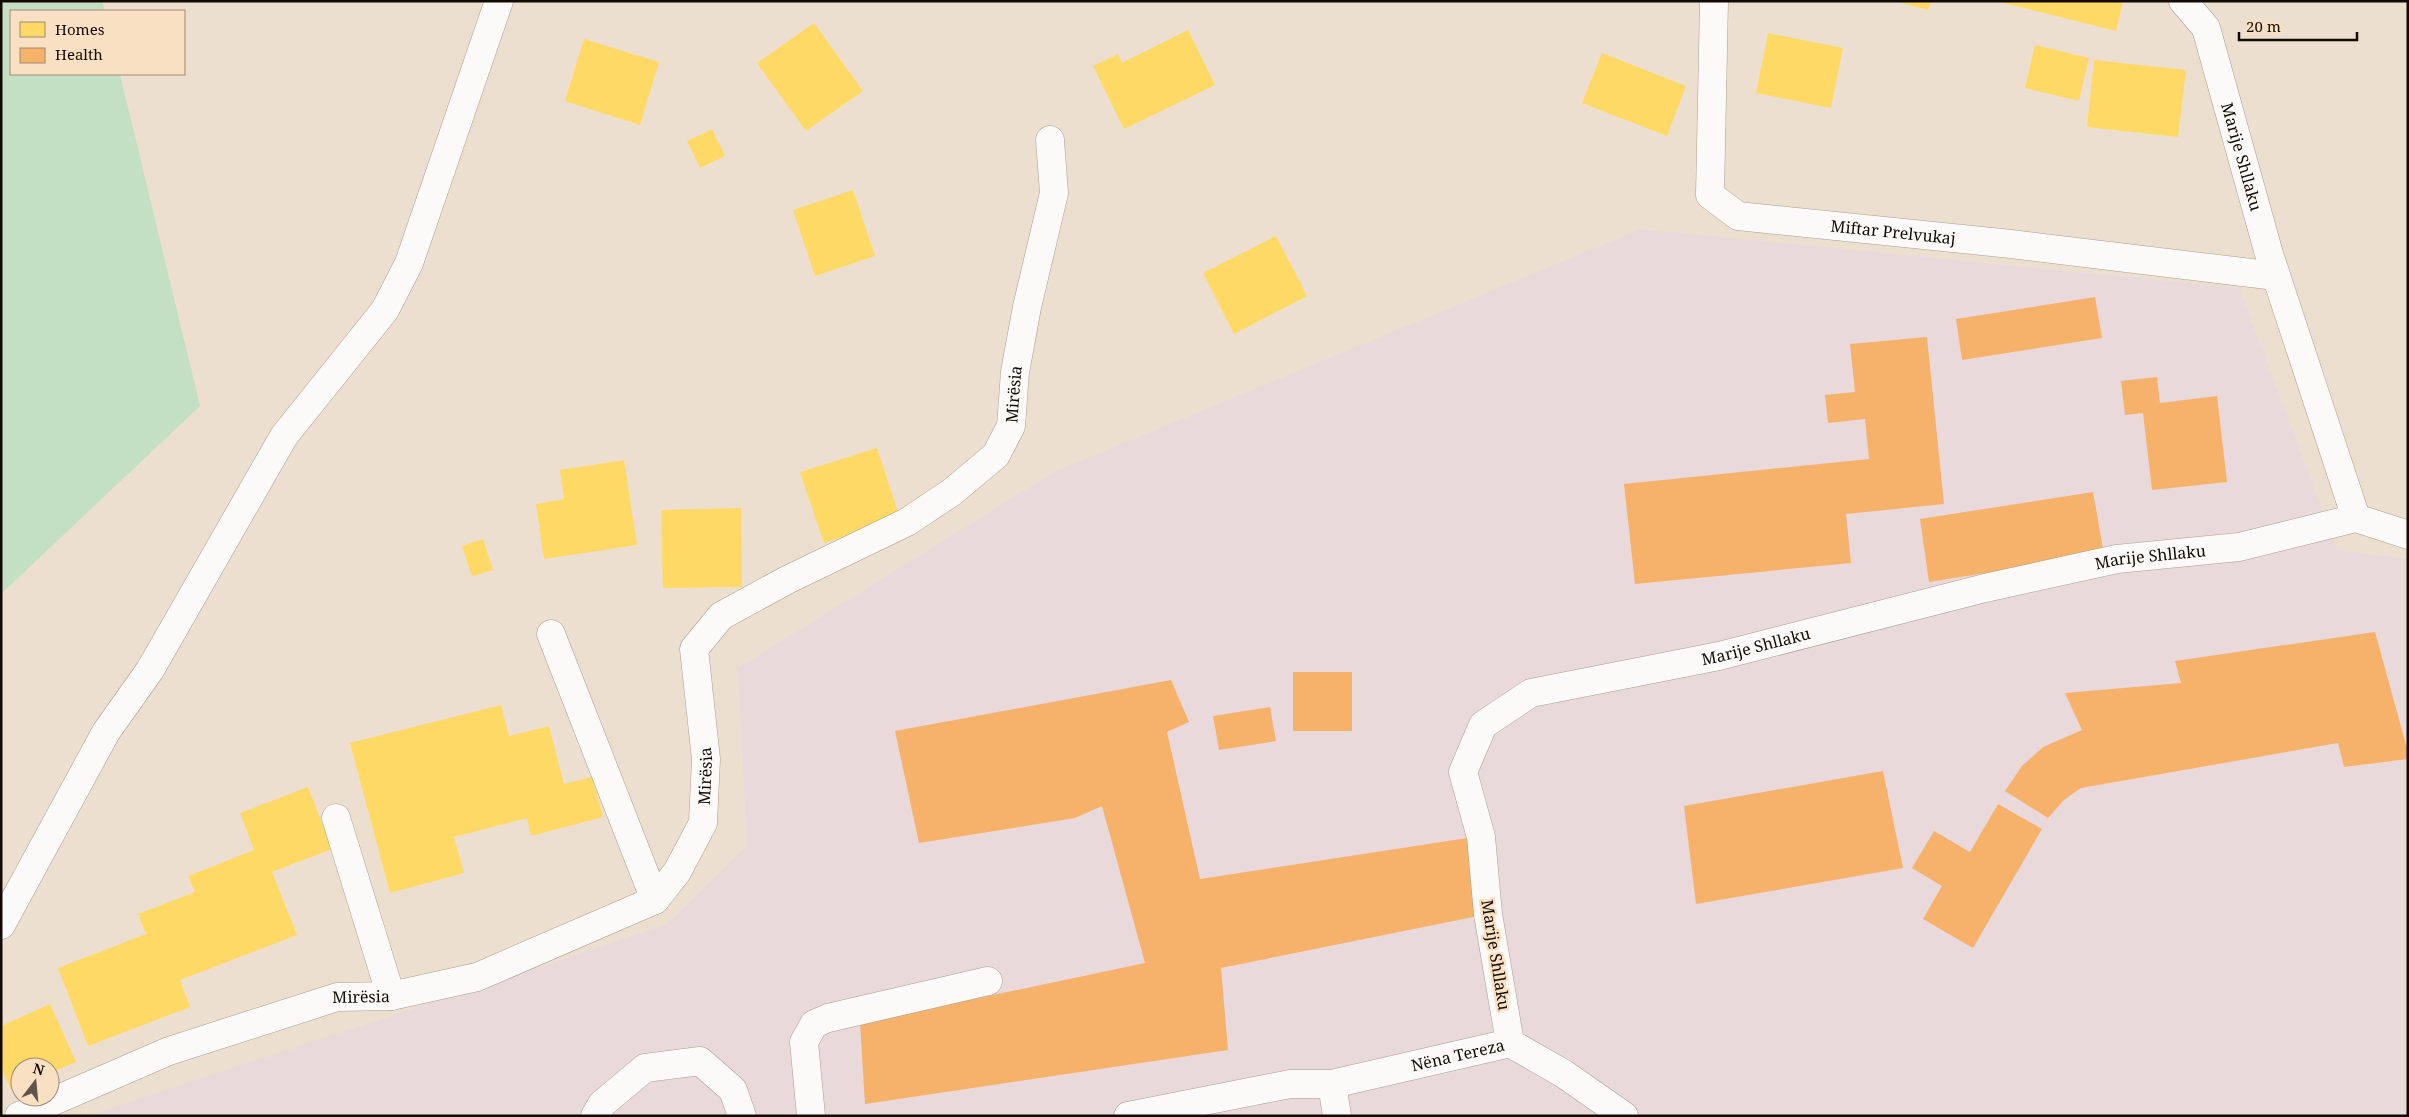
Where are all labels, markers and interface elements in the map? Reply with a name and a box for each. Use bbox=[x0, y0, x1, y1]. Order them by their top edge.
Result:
legend bbox=[10, 10, 185, 75]
scale bar bbox=[2239, 10, 2356, 42]
text: 20 m bbox=[2246, 16, 2281, 36]
text: Homes bbox=[55, 19, 105, 39]
text: Health bbox=[55, 44, 103, 64]
street label: Marije Shllaku bbox=[2216, 100, 2267, 213]
street label: Miftar Prelvukaj bbox=[1829, 215, 1957, 249]
street label: Mirësia bbox=[1000, 364, 1027, 424]
street label: Marije Shllaku bbox=[2093, 539, 2207, 575]
street label: Marije Shllaku bbox=[1699, 622, 1813, 670]
street label: Mirësia bbox=[693, 746, 717, 805]
street label: Marije Shllaku bbox=[1476, 898, 1516, 1012]
street label: Mirësia bbox=[332, 985, 390, 1008]
street label: Nëna Tereza bbox=[1409, 1034, 1507, 1076]
north arrow bbox=[10, 1057, 60, 1107]
text: N bbox=[31, 1058, 47, 1080]

